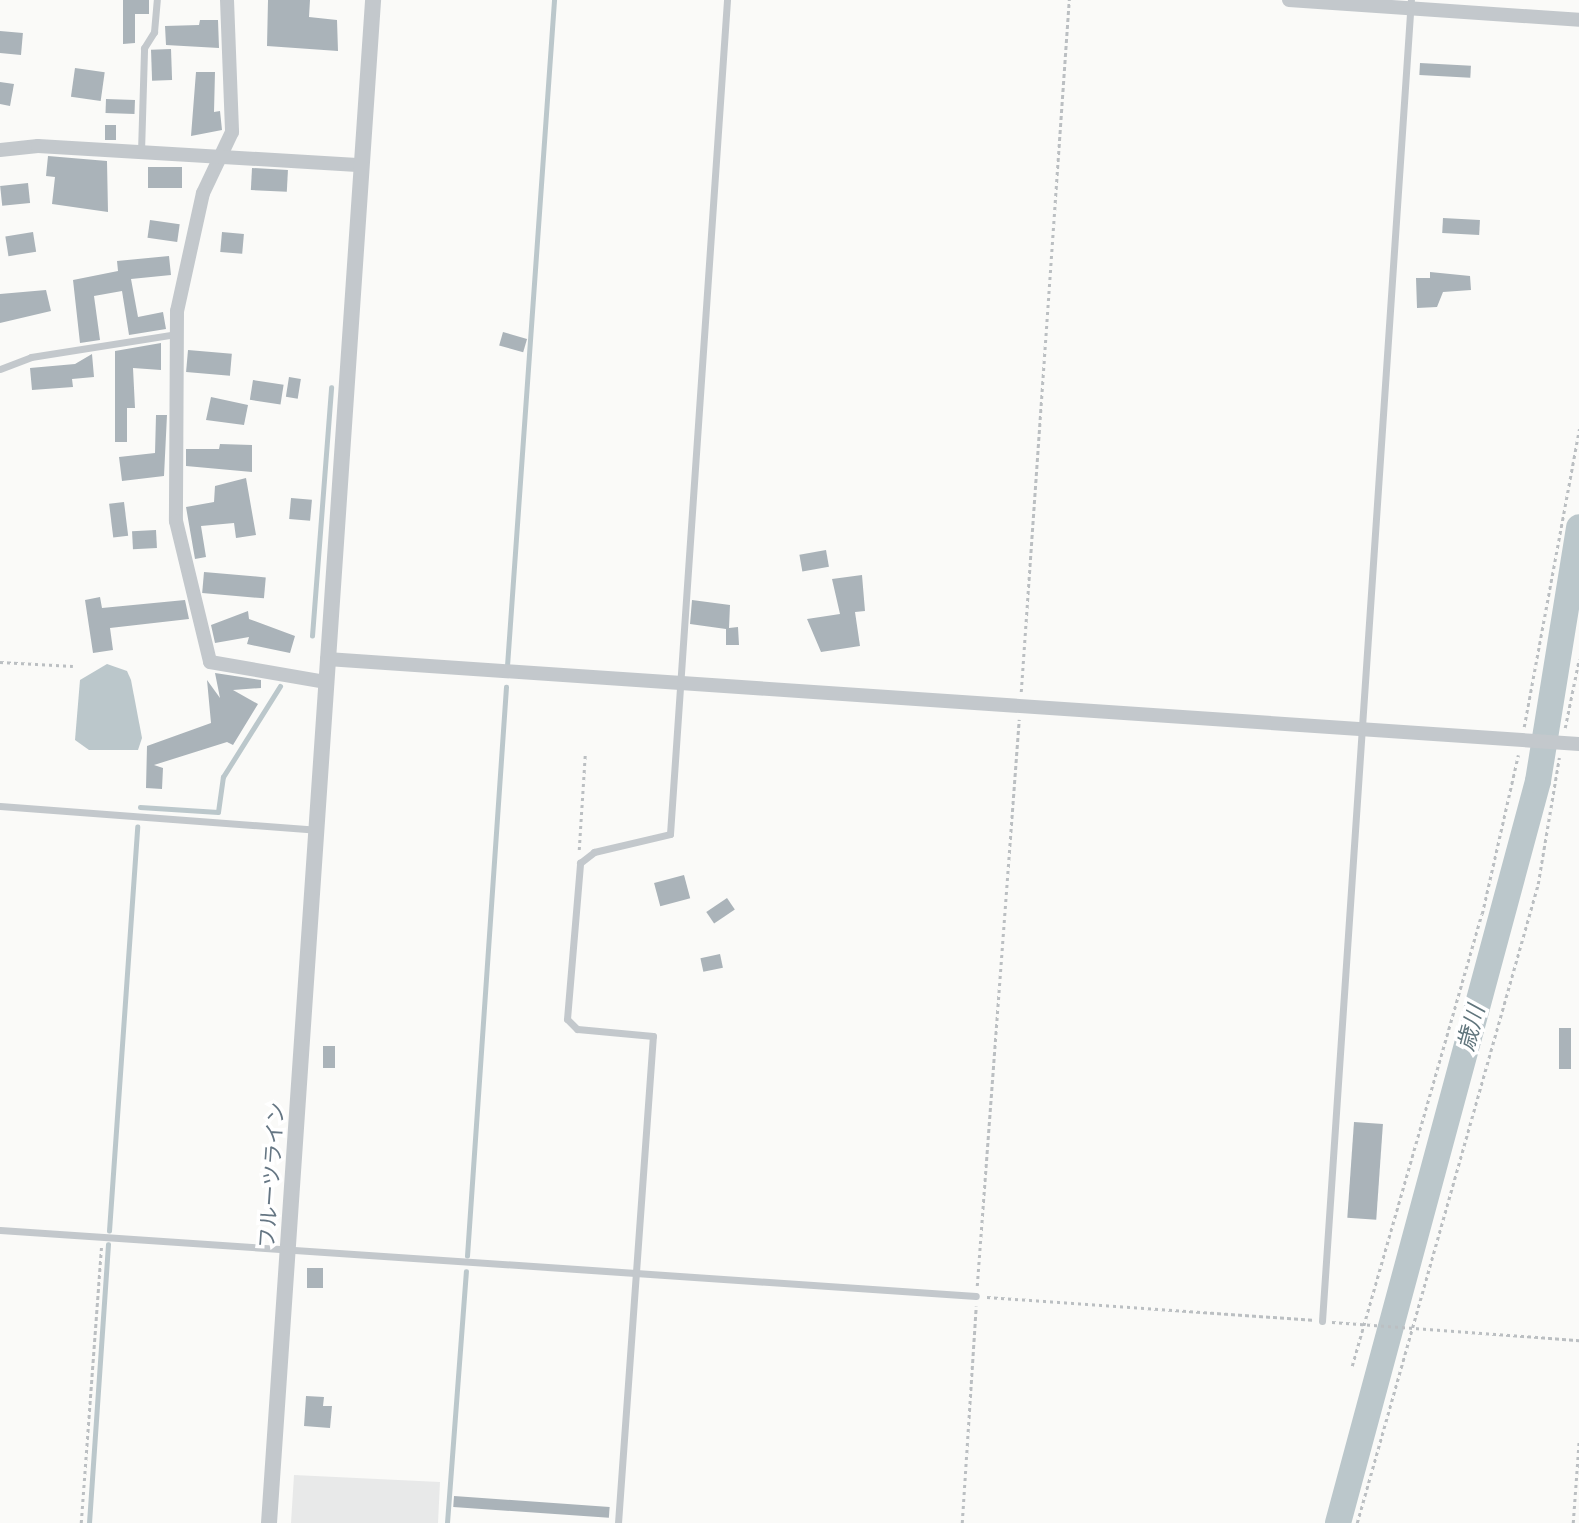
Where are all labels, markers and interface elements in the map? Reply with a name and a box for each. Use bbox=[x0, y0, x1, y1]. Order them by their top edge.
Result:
water label: 歳川 bbox=[1452, 1002, 1490, 1054]
street label: フルーツライン bbox=[253, 1101, 289, 1249]

